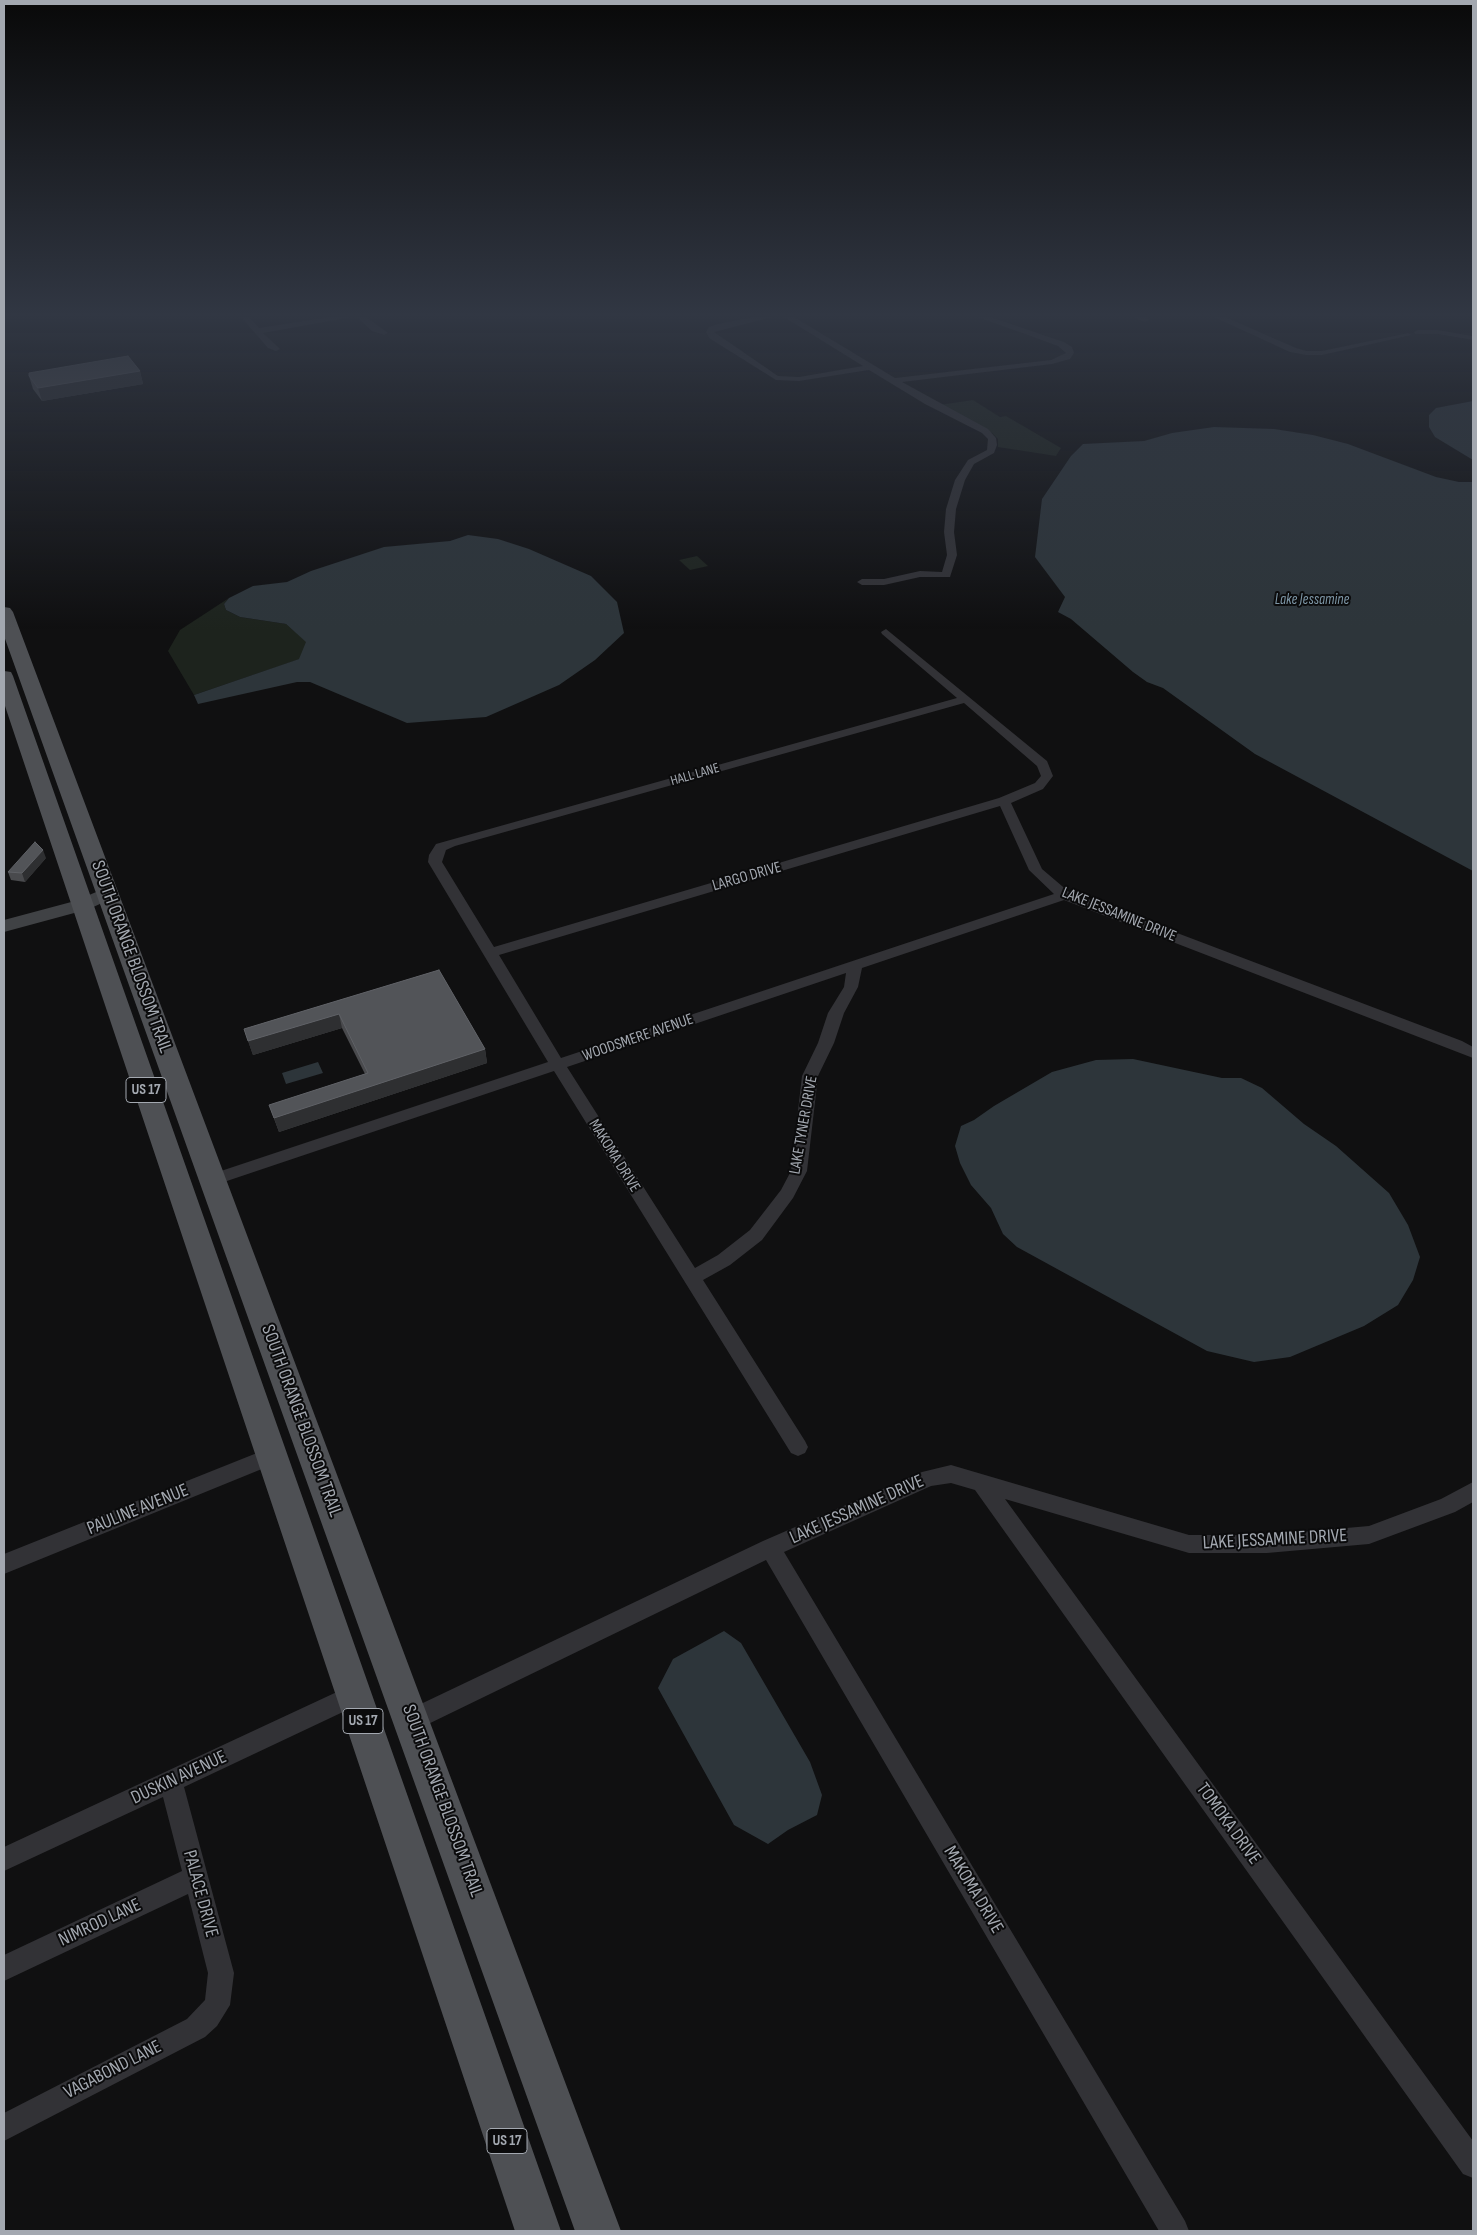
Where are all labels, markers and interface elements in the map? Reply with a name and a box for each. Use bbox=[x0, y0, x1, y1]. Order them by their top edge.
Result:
water label: Lake Jessamine bbox=[1275, 591, 1349, 609]
street label: HALL LANE bbox=[669, 760, 721, 790]
street label: SOUTH ORANGE BLOSSOM TRAIL bbox=[86, 858, 176, 1056]
street label: LARGO DRIVE bbox=[710, 858, 784, 896]
street label: LAKE JESSAMINE DRIVE bbox=[1059, 883, 1179, 947]
street label: WOODSMERE AVENUE bbox=[580, 1010, 696, 1066]
street label: LAKE TYNER DRIVE bbox=[786, 1074, 822, 1176]
road number: US 17 bbox=[126, 1078, 166, 1102]
street label: MAKOMA DRIVE bbox=[584, 1116, 644, 1196]
street label: SOUTH ORANGE BLOSSOM TRAIL bbox=[256, 1322, 346, 1520]
street label: LAKE JESSAMINE DRIVE bbox=[786, 1470, 928, 1550]
street label: PAULINE AVENUE bbox=[84, 1479, 192, 1541]
street label: LAKE JESSAMINE DRIVE bbox=[1202, 1525, 1348, 1555]
street label: SOUTH ORANGE BLOSSOM TRAIL bbox=[397, 1702, 487, 1900]
road number: US 17 bbox=[343, 1708, 383, 1734]
street label: DUSKIN AVENUE bbox=[128, 1746, 230, 1810]
street label: TOMOKA DRIVE bbox=[1191, 1779, 1265, 1869]
street label: MAKOMA DRIVE bbox=[938, 1842, 1008, 1938]
street label: PALACE DRIVE bbox=[177, 1848, 223, 1940]
street label: NIMROD LANE bbox=[55, 1894, 145, 1952]
street label: VAGABOND LANE bbox=[60, 2036, 166, 2104]
road number: US 17 bbox=[487, 2128, 527, 2154]

